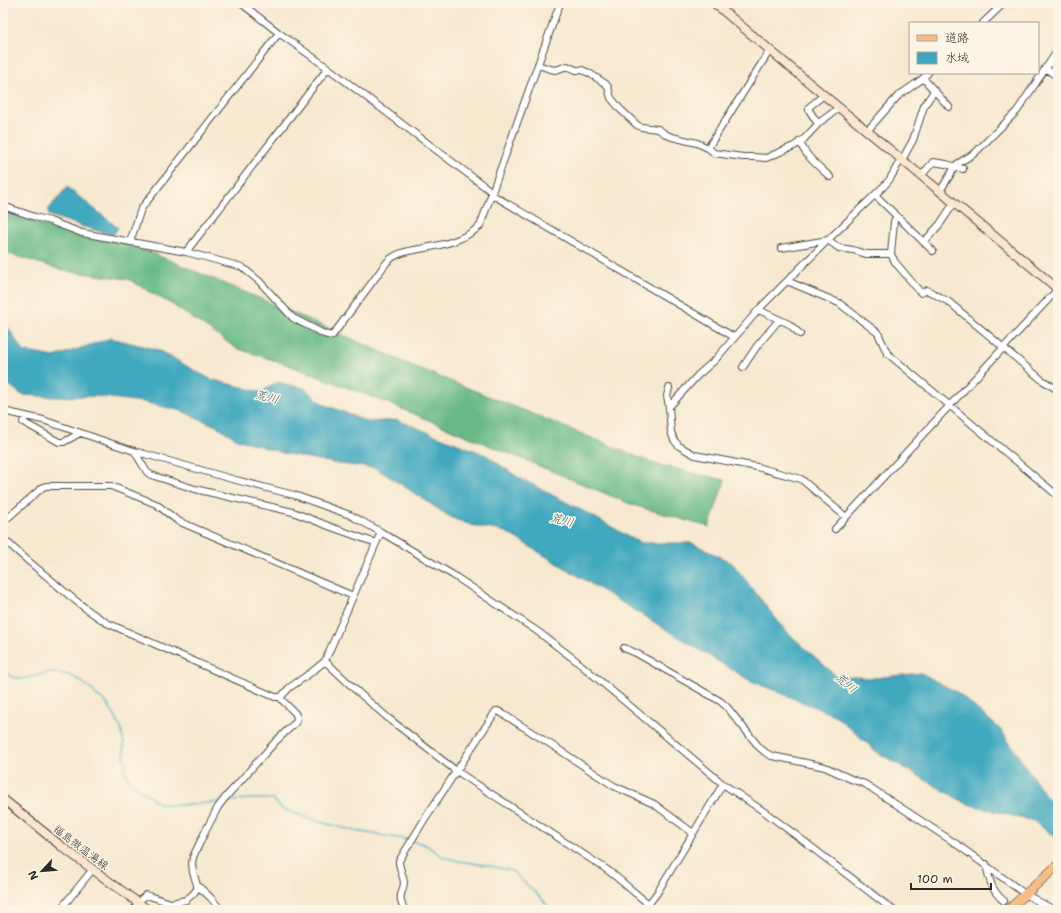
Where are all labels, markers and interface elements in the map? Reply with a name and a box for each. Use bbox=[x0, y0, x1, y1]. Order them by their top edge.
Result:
legend bbox=[909, 22, 1039, 74]
text: 道路 bbox=[945, 30, 969, 46]
text: 水域 bbox=[945, 50, 969, 66]
water label: 荒川 bbox=[253, 386, 281, 408]
water label: 荒川 bbox=[548, 509, 576, 531]
water label: 荒川 bbox=[832, 669, 860, 697]
street label: 福島微温湯線 bbox=[50, 822, 112, 873]
north arrow bbox=[22, 851, 62, 891]
scale bar bbox=[911, 865, 991, 891]
text: N bbox=[25, 868, 42, 882]
text: 100 m bbox=[917, 871, 953, 887]

